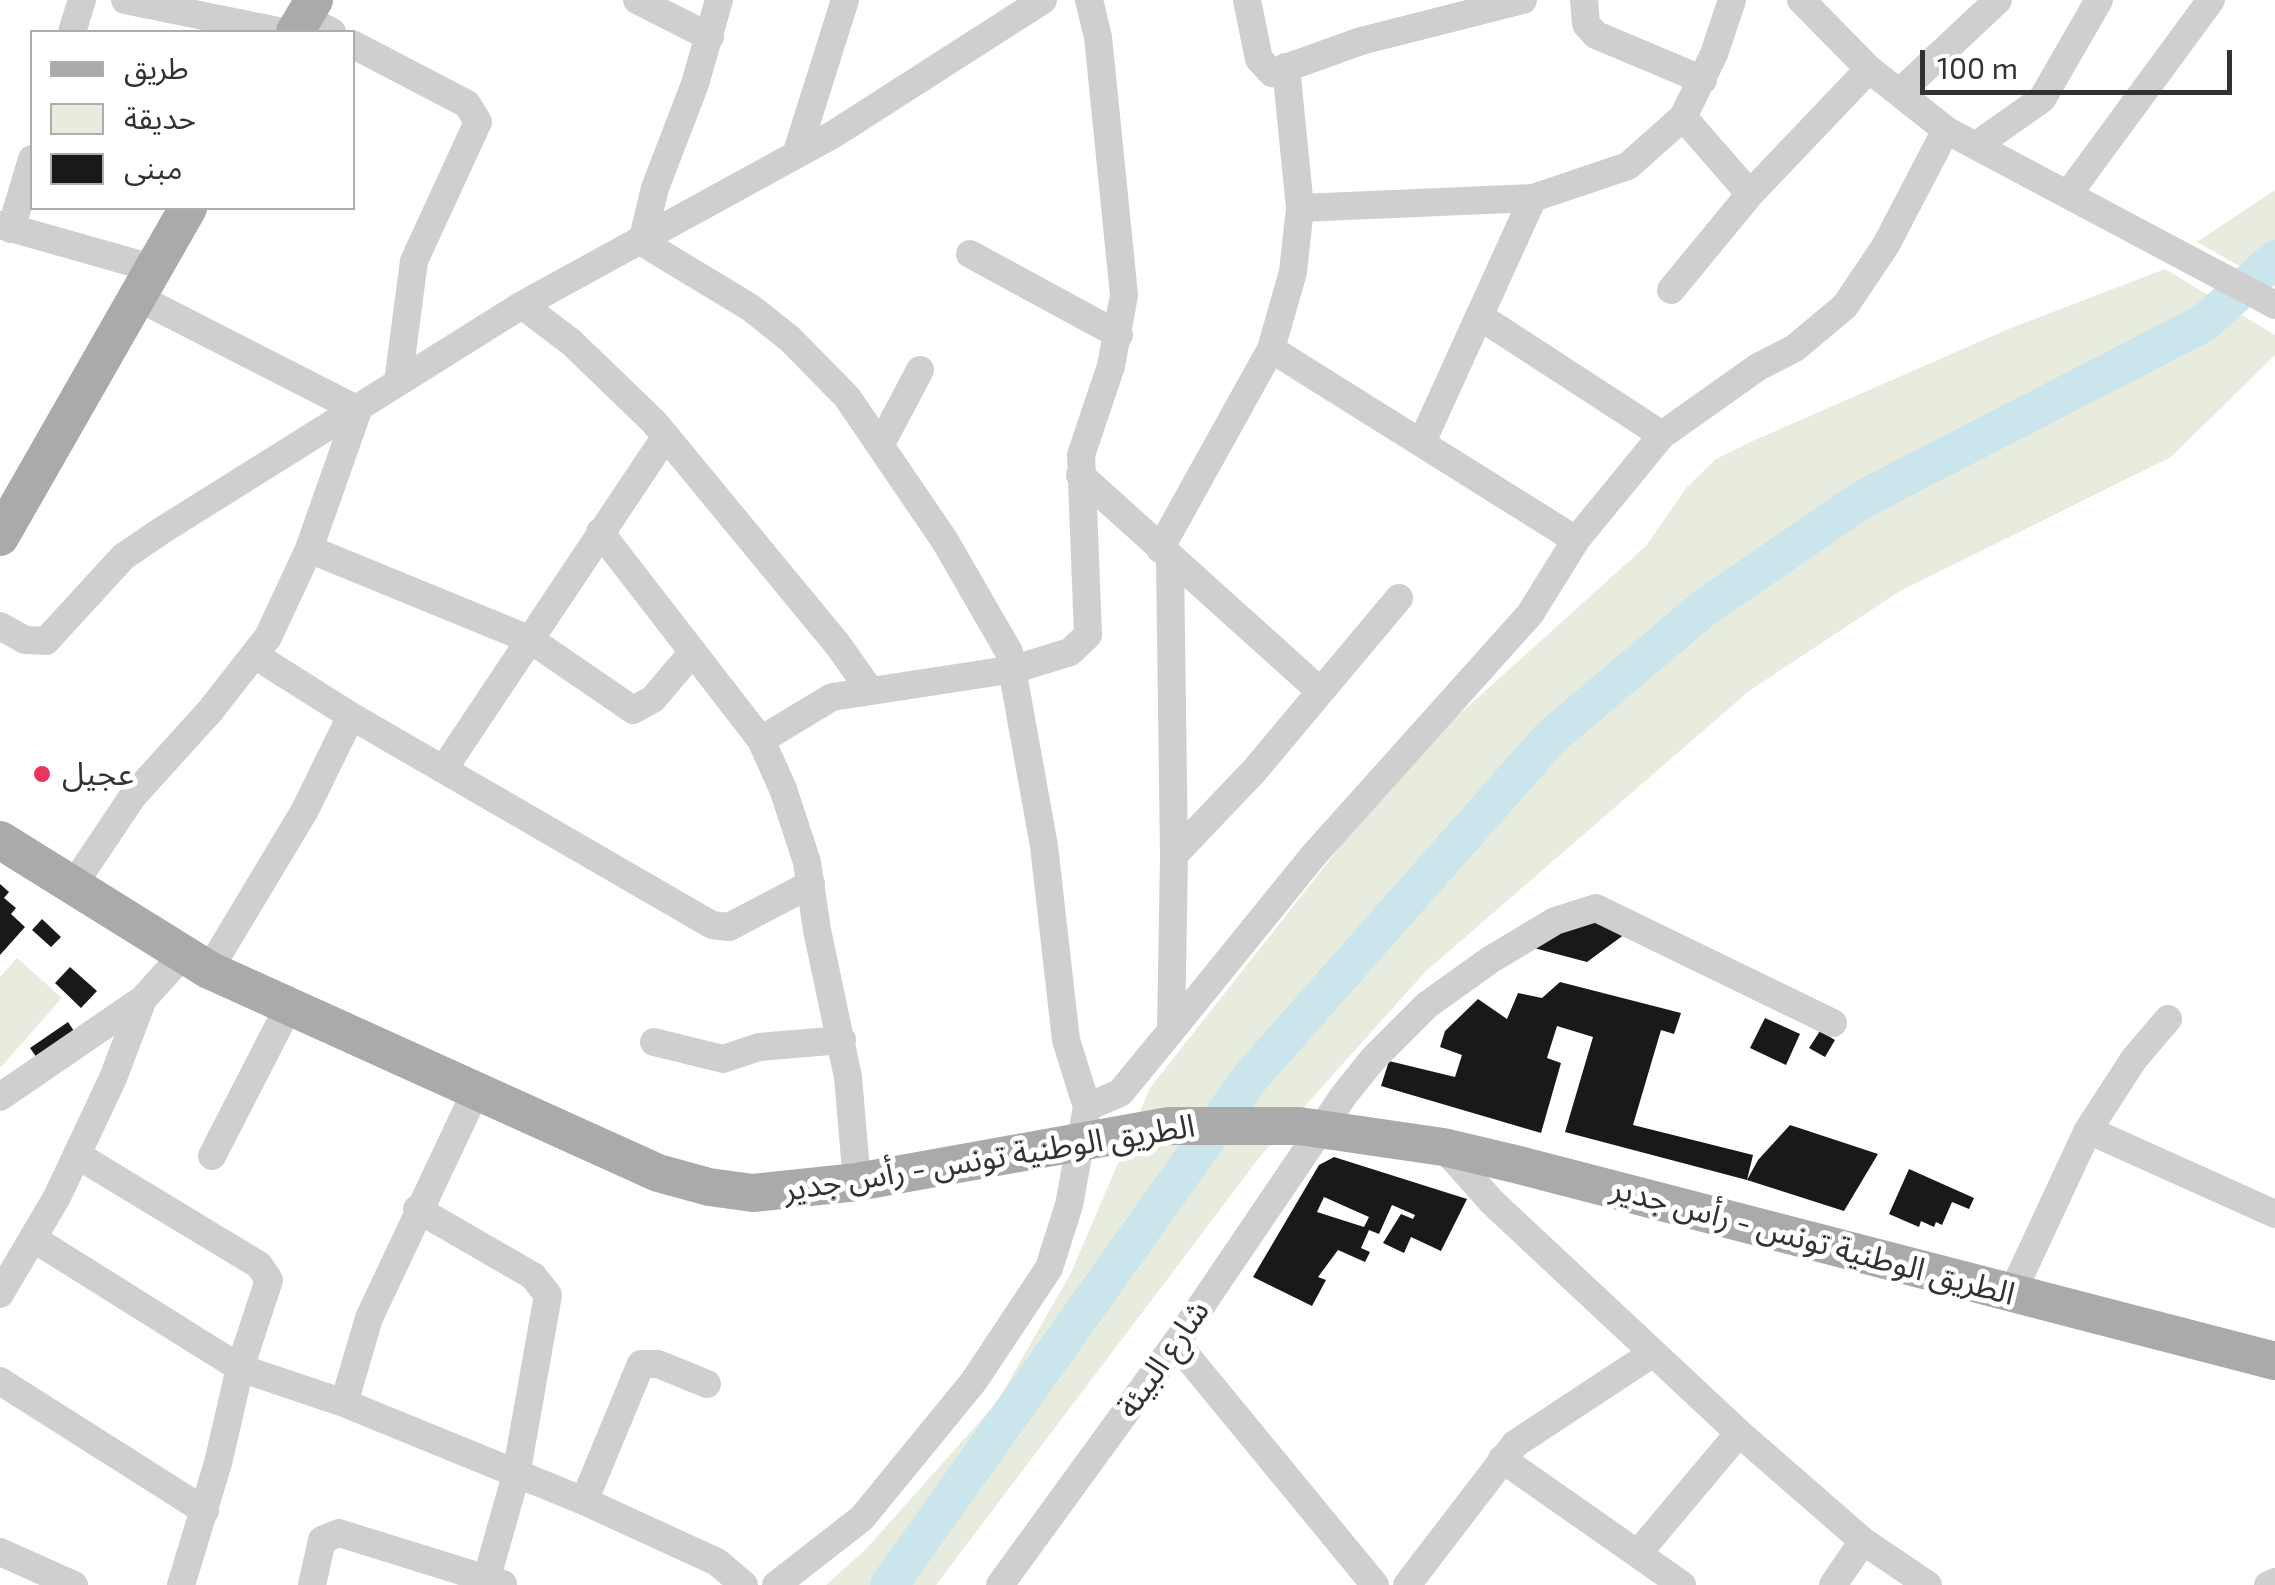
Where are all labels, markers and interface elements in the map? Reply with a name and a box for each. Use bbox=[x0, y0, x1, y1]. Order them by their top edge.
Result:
legend bbox=[30, 30, 355, 210]
scale bar bbox=[1925, 30, 2238, 92]
text: طريق bbox=[124, 49, 189, 85]
text: 100 m bbox=[1937, 49, 2018, 85]
text: حديقة bbox=[124, 99, 196, 135]
text: مبنى bbox=[124, 149, 182, 185]
place label: عجيل bbox=[62, 755, 134, 793]
marker: عجيل bbox=[31, 763, 53, 785]
street label: الطريق الوطنية تونس - رأس جدير bbox=[780, 1106, 1198, 1210]
street label: الطريق الوطنية تونس - رأس جدير bbox=[1607, 1169, 2019, 1313]
street label: شارع البيئة bbox=[1109, 1293, 1217, 1425]

